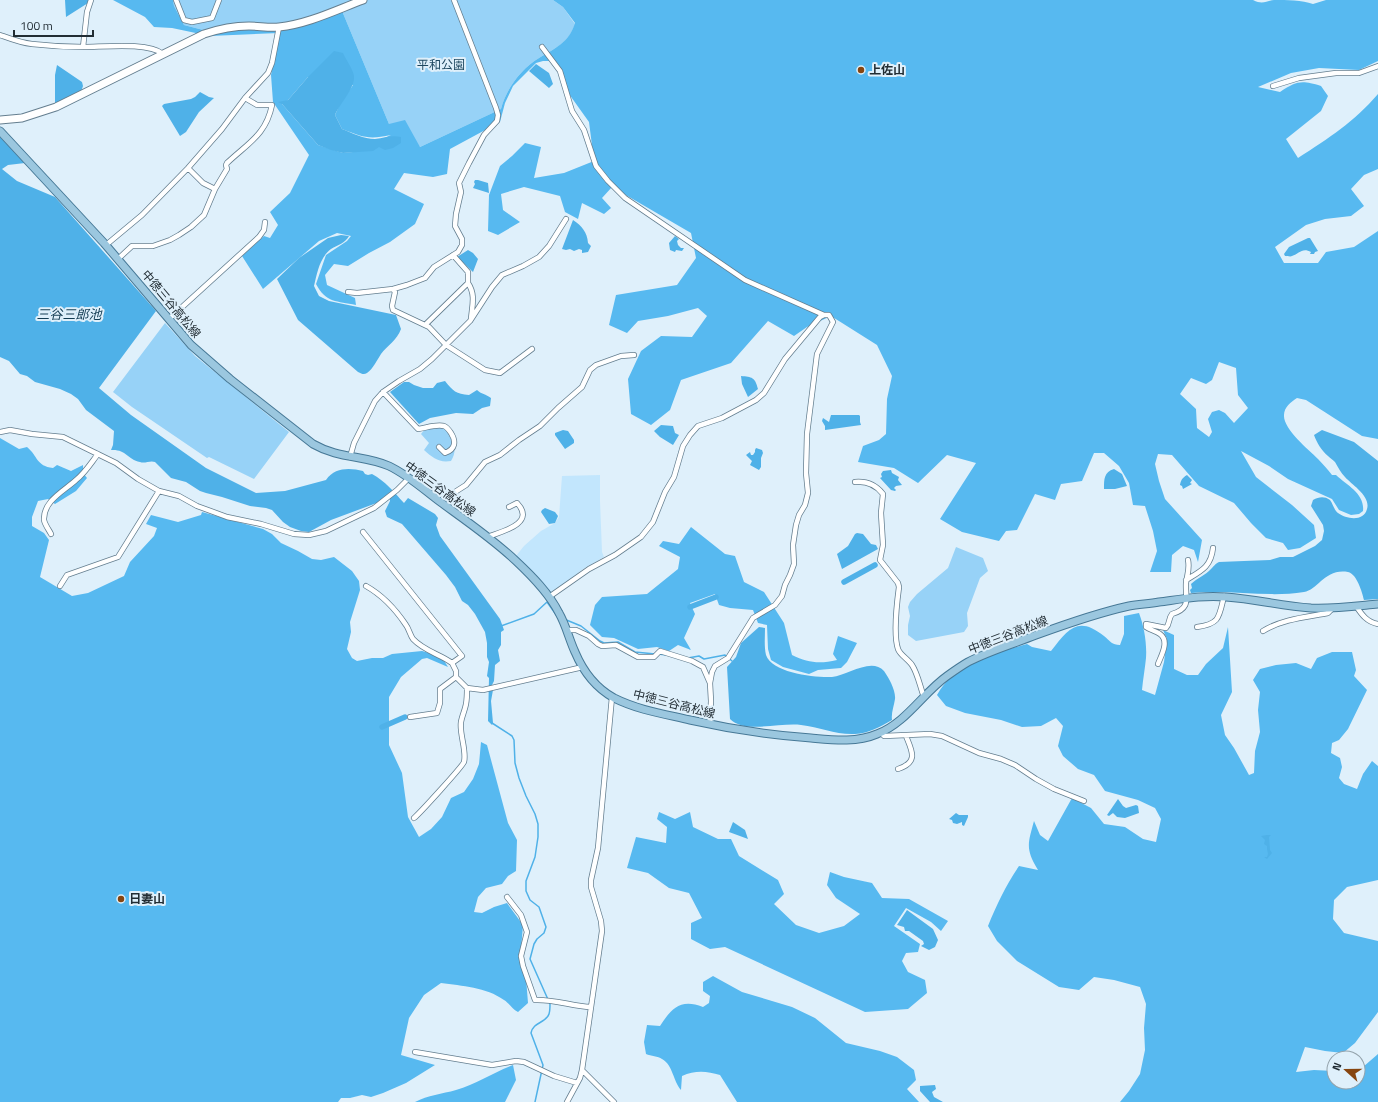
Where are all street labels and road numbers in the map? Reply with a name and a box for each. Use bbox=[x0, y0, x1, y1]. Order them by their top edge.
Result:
street label: 中徳三谷高松線 bbox=[137, 265, 206, 342]
street label: 中徳三谷高松線 bbox=[401, 456, 480, 521]
street label: 中徳三谷高松線 bbox=[965, 611, 1050, 658]
street label: 中徳三谷高松線 bbox=[631, 684, 717, 723]

